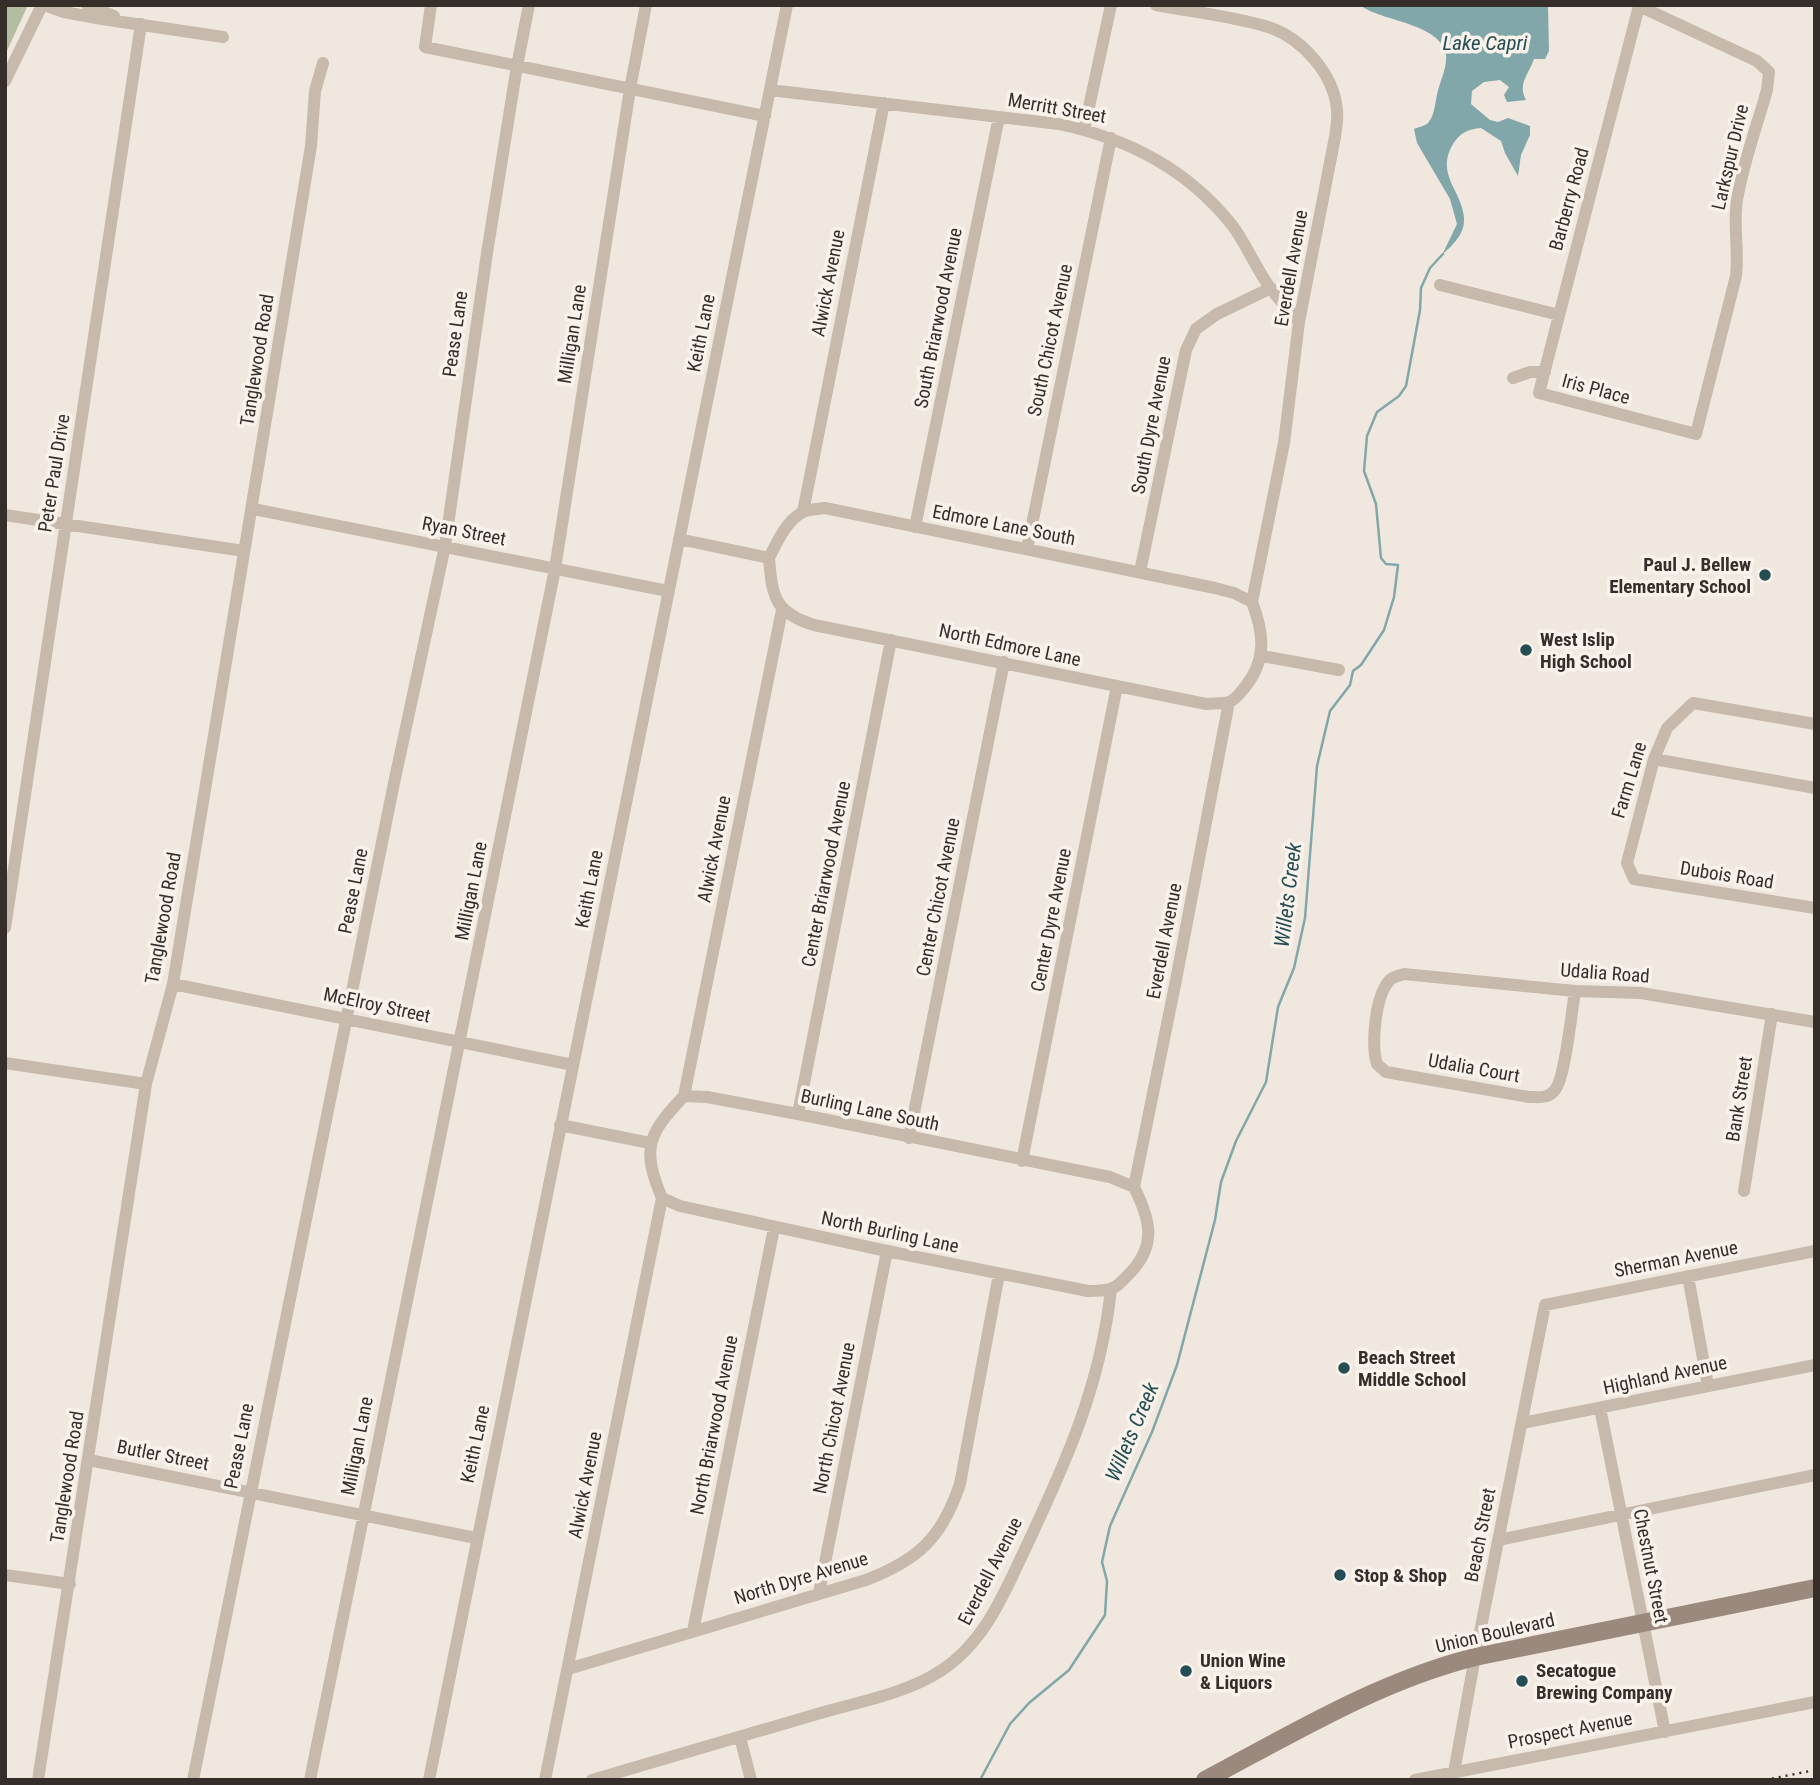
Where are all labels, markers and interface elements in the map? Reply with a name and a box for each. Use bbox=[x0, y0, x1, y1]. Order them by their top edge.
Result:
water label: Lake Capri bbox=[1443, 31, 1528, 55]
street label: Merritt Street bbox=[1006, 88, 1108, 128]
street label: Larkspur Drive bbox=[1707, 102, 1753, 212]
street label: Barberry Road bbox=[1544, 145, 1594, 253]
street label: Everdell Avenue bbox=[1269, 208, 1313, 328]
street label: South Briarwood Avenue bbox=[909, 226, 967, 410]
street label: Alwick Avenue bbox=[806, 228, 850, 338]
street label: South Chicot Avenue bbox=[1023, 262, 1077, 418]
street label: Milligan Lane bbox=[553, 283, 591, 385]
street label: Pease Lane bbox=[438, 289, 472, 378]
street label: Tanglewood Road bbox=[235, 292, 279, 428]
street label: Keith Lane bbox=[682, 292, 720, 374]
street label: South Dyre Avenue bbox=[1126, 354, 1176, 496]
street label: Iris Place bbox=[1559, 369, 1633, 409]
street label: Peter Paul Drive bbox=[33, 412, 75, 534]
street label: Edmore Lane South bbox=[930, 500, 1078, 550]
street label: Ryan Street bbox=[420, 512, 508, 550]
place label: Paul J. Bellew Elementary School bbox=[1609, 553, 1751, 598]
marker: Paul J. Bellew Elementary School bbox=[1757, 567, 1773, 583]
street label: North Edmore Lane bbox=[937, 619, 1083, 671]
place label: West Islip High School bbox=[1540, 628, 1632, 673]
marker: West Islip High School bbox=[1518, 642, 1534, 658]
street label: Farm Lane bbox=[1607, 739, 1652, 821]
street label: Center Briarwood Avenue bbox=[797, 779, 855, 969]
street label: Alwick Avenue bbox=[692, 794, 736, 904]
street label: Center Chicot Avenue bbox=[911, 816, 965, 978]
street label: Milligan Lane bbox=[450, 840, 492, 942]
water label: Willets Creek bbox=[1270, 841, 1306, 949]
street label: Pease Lane bbox=[333, 846, 373, 936]
street label: Center Dyre Avenue bbox=[1026, 846, 1076, 994]
street label: Keith Lane bbox=[570, 848, 608, 930]
street label: Tanglewood Road bbox=[140, 850, 186, 986]
street label: Dubois Road bbox=[1679, 856, 1775, 894]
street label: Everdell Avenue bbox=[1141, 881, 1187, 1001]
street label: Udalia Road bbox=[1560, 958, 1650, 988]
street label: McElroy Street bbox=[321, 982, 433, 1028]
street label: Udalia Court bbox=[1426, 1049, 1522, 1087]
street label: Bank Street bbox=[1721, 1055, 1757, 1143]
street label: Burling Lane South bbox=[799, 1084, 941, 1136]
street label: North Burling Lane bbox=[819, 1206, 961, 1258]
street label: Sherman Avenue bbox=[1612, 1236, 1740, 1282]
street label: North Briarwood Avenue bbox=[685, 1333, 743, 1517]
street label: North Chicot Avenue bbox=[808, 1340, 860, 1496]
place label: Beach Street Middle School bbox=[1358, 1346, 1466, 1391]
street label: Highland Avenue bbox=[1601, 1351, 1729, 1399]
marker: Beach Street Middle School bbox=[1336, 1360, 1352, 1376]
water label: Willets Creek bbox=[1100, 1378, 1164, 1485]
street label: Milligan Lane bbox=[336, 1395, 378, 1497]
street label: Pease Lane bbox=[219, 1401, 259, 1491]
street label: Keith Lane bbox=[456, 1403, 494, 1485]
street label: Tanglewood Road bbox=[45, 1409, 89, 1545]
street label: Alwick Avenue bbox=[563, 1430, 607, 1540]
street label: Butler Street bbox=[115, 1435, 211, 1475]
street label: Beach Street bbox=[1460, 1486, 1500, 1584]
street label: Chestnut Street bbox=[1629, 1507, 1673, 1625]
street label: Everdell Avenue bbox=[953, 1513, 1027, 1629]
street label: North Dyre Avenue bbox=[731, 1547, 871, 1609]
place label: Stop & Shop bbox=[1354, 1564, 1447, 1587]
marker: Stop & Shop bbox=[1332, 1567, 1348, 1583]
street label: Union Boulevard bbox=[1433, 1608, 1557, 1658]
place label: Union Wine & Liquors bbox=[1200, 1649, 1286, 1694]
place label: Secatogue Brewing Company bbox=[1536, 1659, 1673, 1704]
marker: Union Wine & Liquors bbox=[1178, 1663, 1194, 1679]
marker: Secatogue Brewing Company bbox=[1514, 1673, 1530, 1689]
street label: Prospect Avenue bbox=[1506, 1707, 1634, 1753]

